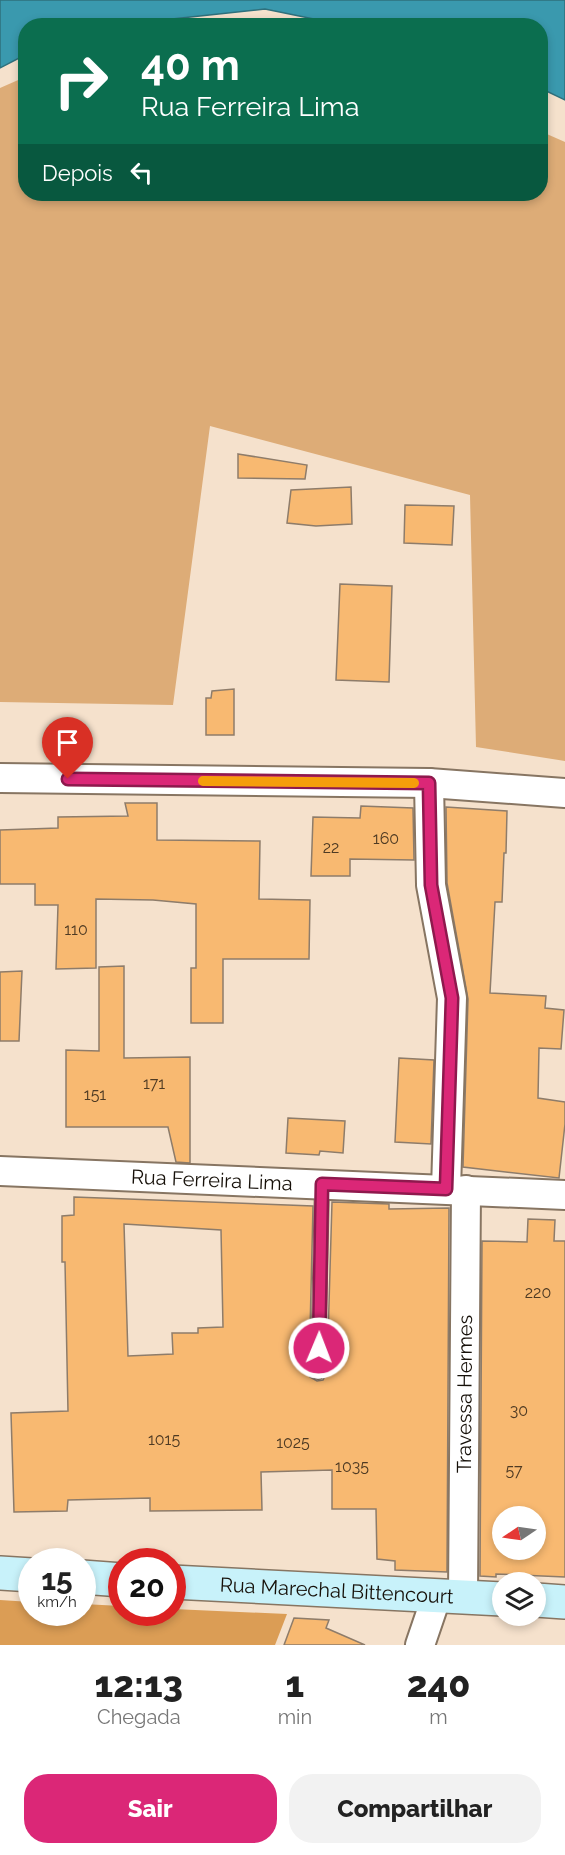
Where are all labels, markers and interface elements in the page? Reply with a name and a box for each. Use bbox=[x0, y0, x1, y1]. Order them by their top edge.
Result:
text: 40 m bbox=[141, 41, 240, 90]
icon: right bbox=[42, 42, 120, 120]
text: Rua Ferreira Lima bbox=[141, 91, 359, 122]
icon: left bbox=[125, 156, 158, 189]
text: Depois bbox=[42, 160, 113, 186]
pin bbox=[42, 717, 93, 779]
icon: arrive bbox=[51, 726, 84, 759]
house number: 160 bbox=[373, 829, 399, 848]
house number: 22 bbox=[323, 838, 339, 857]
house number: 110 bbox=[64, 920, 88, 939]
house number: 171 bbox=[143, 1074, 165, 1093]
house number: 151 bbox=[84, 1085, 106, 1104]
street label: Rua Ferreira Lima bbox=[130, 1165, 293, 1195]
house number: 220 bbox=[525, 1283, 551, 1302]
street label: Travessa Hermes bbox=[452, 1315, 477, 1473]
position arrow bbox=[287, 1316, 351, 1380]
house number: 30 bbox=[510, 1401, 528, 1420]
house number: 1015 bbox=[148, 1430, 180, 1449]
house number: 1025 bbox=[276, 1433, 310, 1452]
house number: 1035 bbox=[335, 1457, 369, 1476]
house number: 57 bbox=[505, 1461, 523, 1480]
north arrow bbox=[492, 1506, 546, 1560]
map controls bbox=[492, 1506, 546, 1626]
speed limit sign: 20 bbox=[108, 1548, 186, 1626]
text: 15 bbox=[41, 1562, 73, 1597]
street label: Rua Marechal Bittencourt bbox=[219, 1572, 455, 1609]
button: layers bbox=[492, 1572, 546, 1626]
text: km/h bbox=[37, 1593, 77, 1611]
text: 12:13 bbox=[95, 1663, 183, 1705]
text: 1 bbox=[286, 1663, 304, 1705]
text: 240 bbox=[407, 1663, 470, 1705]
text: Chegada bbox=[97, 1705, 181, 1729]
text: min bbox=[278, 1705, 312, 1729]
text: m bbox=[429, 1705, 448, 1729]
button: Sair bbox=[24, 1774, 277, 1843]
button: Compartilhar bbox=[289, 1774, 541, 1843]

